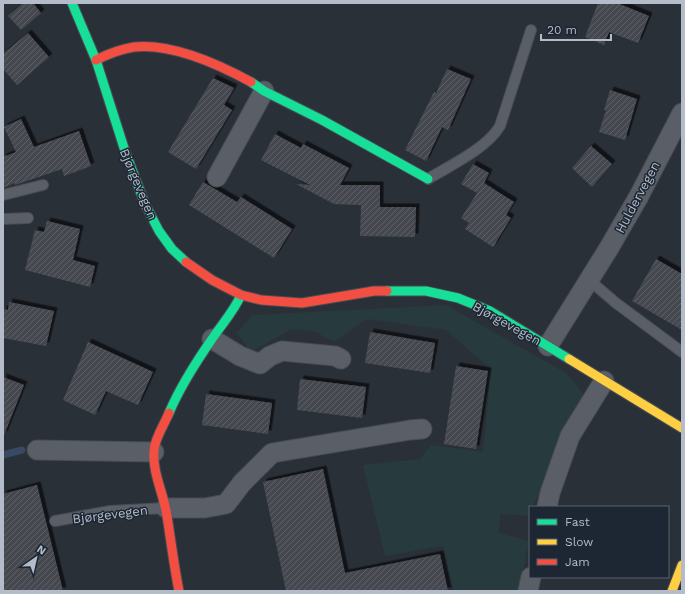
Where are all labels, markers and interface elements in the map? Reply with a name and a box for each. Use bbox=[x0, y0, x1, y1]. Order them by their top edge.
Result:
scale bar bbox=[541, 16, 611, 42]
text: 20 m bbox=[547, 23, 577, 37]
street label: Bjørgevegen bbox=[117, 146, 160, 222]
street label: Huldervegen bbox=[612, 159, 663, 236]
street label: Bjørgevegen bbox=[470, 299, 543, 348]
street label: Bjørgevegen bbox=[72, 502, 149, 527]
legend bbox=[529, 506, 669, 578]
text: Fast bbox=[565, 515, 590, 529]
text: Slow bbox=[565, 535, 593, 549]
north arrow bbox=[16, 538, 56, 578]
text: N bbox=[34, 542, 48, 558]
text: Jam bbox=[565, 555, 590, 569]

